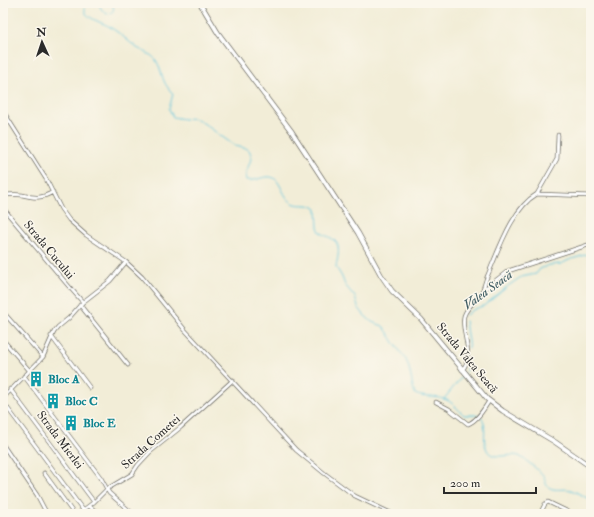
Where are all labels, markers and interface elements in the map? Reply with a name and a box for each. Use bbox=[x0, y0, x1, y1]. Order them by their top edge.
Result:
north arrow bbox=[22, 22, 62, 62]
text: N bbox=[35, 26, 48, 39]
street label: Strada Cucului bbox=[20, 218, 78, 282]
water label: Valea Seacă bbox=[460, 266, 517, 313]
street label: Strada Valea Seacă bbox=[433, 320, 502, 397]
building icon: Bloc A bbox=[27, 370, 45, 388]
place label: Bloc A bbox=[48, 372, 80, 387]
building icon: Bloc C bbox=[44, 392, 62, 410]
place label: Bloc C bbox=[65, 394, 98, 409]
street label: Strada Mierlei bbox=[33, 408, 87, 472]
street label: Strada Cometei bbox=[118, 412, 184, 472]
building icon: Bloc E bbox=[62, 414, 80, 432]
place label: Bloc E bbox=[83, 416, 116, 431]
scale bar bbox=[444, 469, 536, 495]
text: 200 m bbox=[450, 476, 481, 491]

